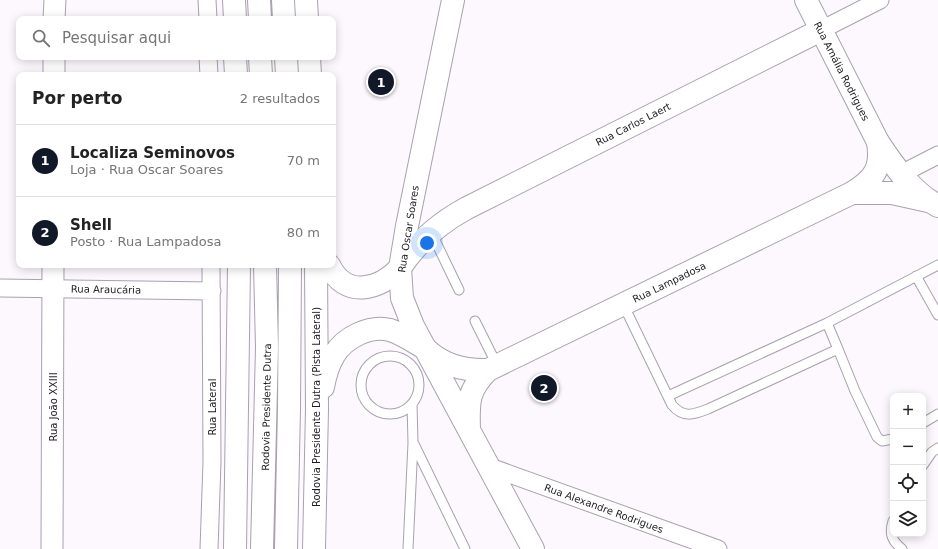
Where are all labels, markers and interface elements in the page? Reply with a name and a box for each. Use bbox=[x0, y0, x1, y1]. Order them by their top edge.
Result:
search box bbox=[16, 16, 336, 60]
street label: Rua Amália Rodrigues bbox=[812, 20, 871, 123]
icon: search bbox=[30, 27, 52, 49]
text: Pesquisar aqui bbox=[62, 29, 171, 47]
pin: 1 bbox=[368, 67, 394, 97]
text: Por perto bbox=[32, 88, 122, 108]
text: 2 resultados bbox=[240, 91, 320, 106]
street label: Rua Carlos Laert bbox=[594, 101, 673, 148]
text: Localiza Seminovos bbox=[70, 144, 235, 162]
text: 1 bbox=[40, 153, 50, 168]
text: 70 m bbox=[287, 153, 320, 168]
text: Loja · Rua Oscar Soares bbox=[70, 162, 223, 177]
street label: Rua Oscar Soares bbox=[396, 185, 421, 273]
text: Shell bbox=[70, 216, 112, 234]
text: 2 bbox=[40, 225, 50, 240]
text: 80 m bbox=[287, 225, 320, 240]
your location bbox=[417, 233, 437, 253]
text: Posto · Rua Lampadosa bbox=[70, 234, 221, 249]
street label: Rua Lampadosa bbox=[631, 260, 708, 305]
street label: Rua Araucária bbox=[71, 283, 141, 296]
street label: Rodovia Presidente Dutra (Pista Lateral) bbox=[311, 307, 322, 507]
street label: Rodovia Presidente Dutra bbox=[260, 343, 273, 471]
street label: Rua João XXIII bbox=[48, 372, 59, 442]
pin: 2 bbox=[531, 373, 557, 403]
street label: Rua Lateral bbox=[207, 379, 218, 435]
map controls bbox=[890, 393, 926, 537]
button: + bbox=[890, 393, 926, 429]
button: − bbox=[890, 429, 926, 465]
button: locate bbox=[890, 465, 926, 501]
street label: Rua Alexandre Rodrigues bbox=[543, 482, 665, 535]
button: layers bbox=[890, 501, 926, 537]

